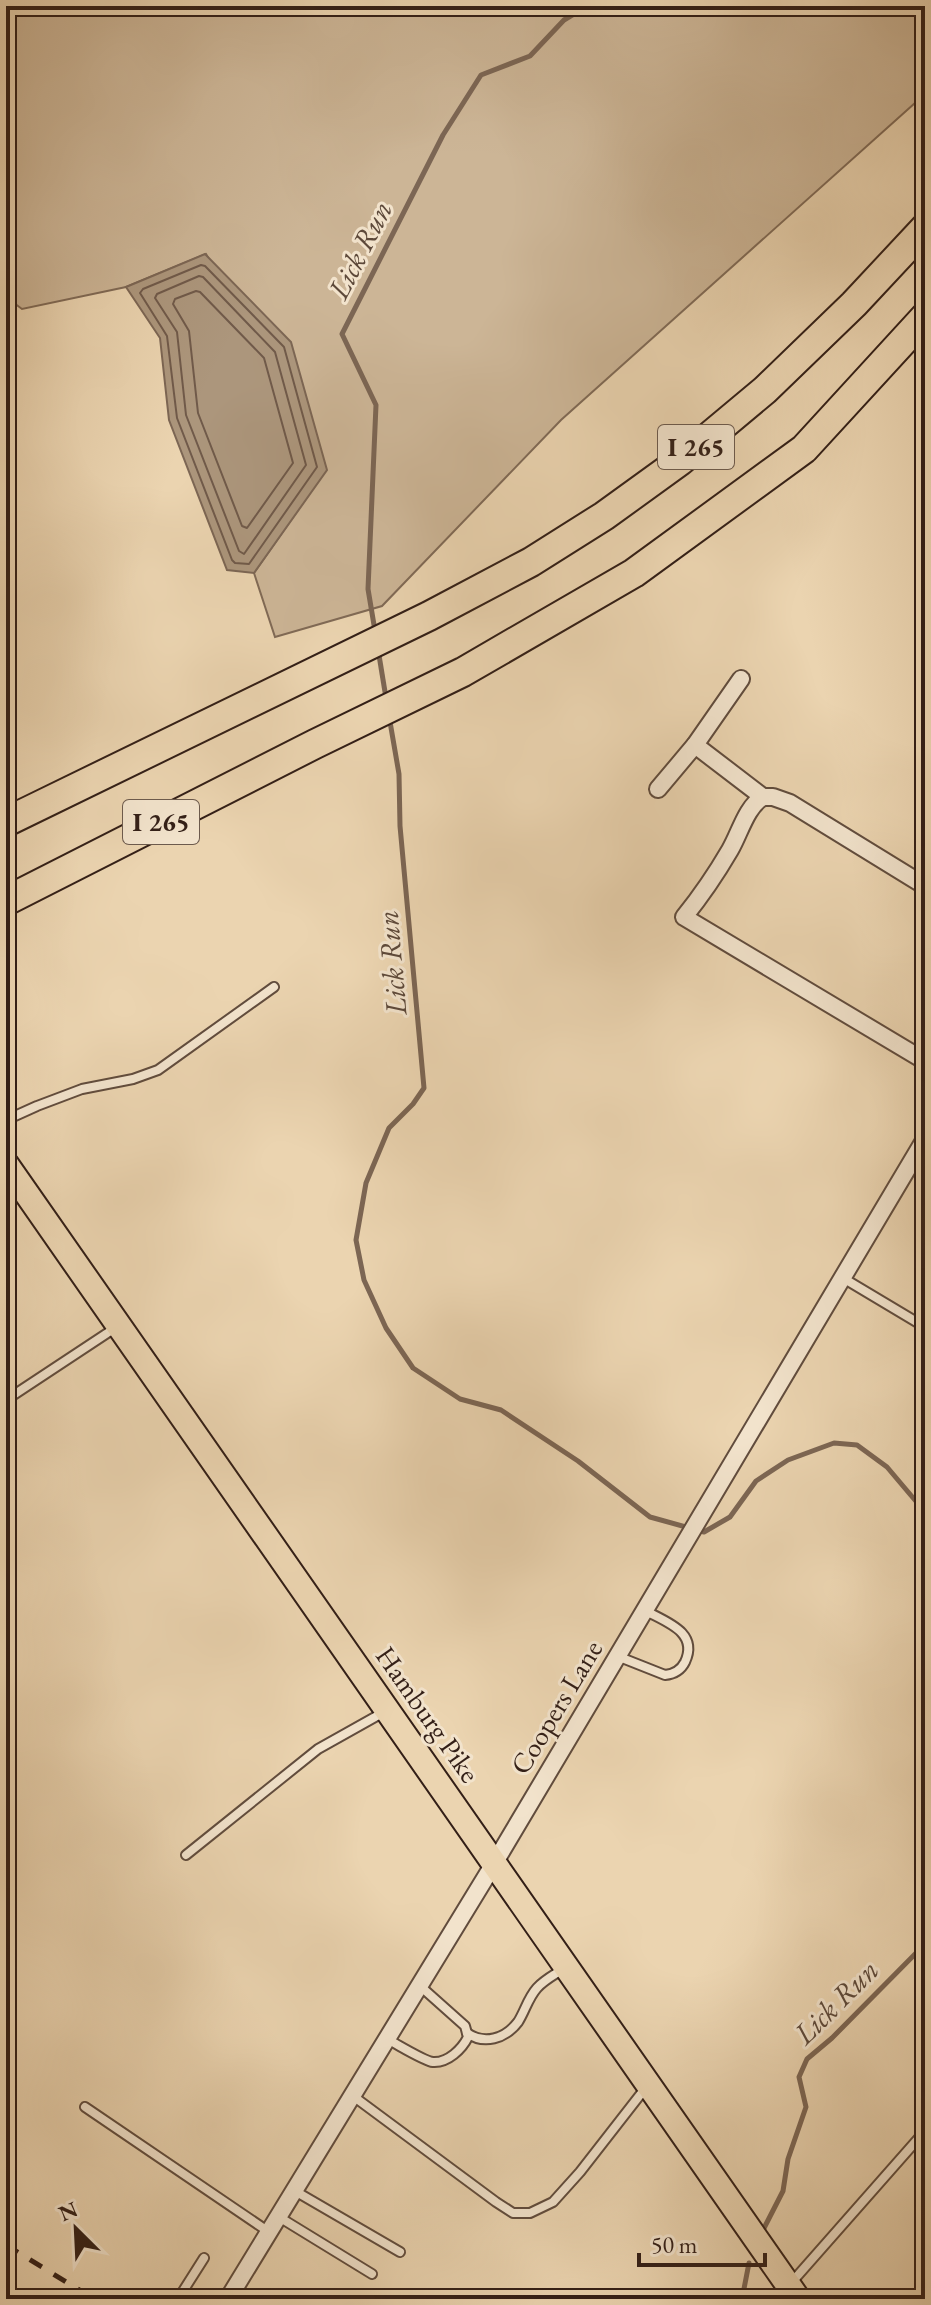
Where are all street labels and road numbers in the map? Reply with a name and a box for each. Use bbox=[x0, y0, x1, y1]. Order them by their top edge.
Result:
road number: I 265 bbox=[658, 425, 734, 469]
road number: I 265 bbox=[123, 800, 199, 844]
street label: Coopers Lane bbox=[502, 1633, 610, 1781]
street label: Hamburg Pike bbox=[368, 1639, 488, 1789]

